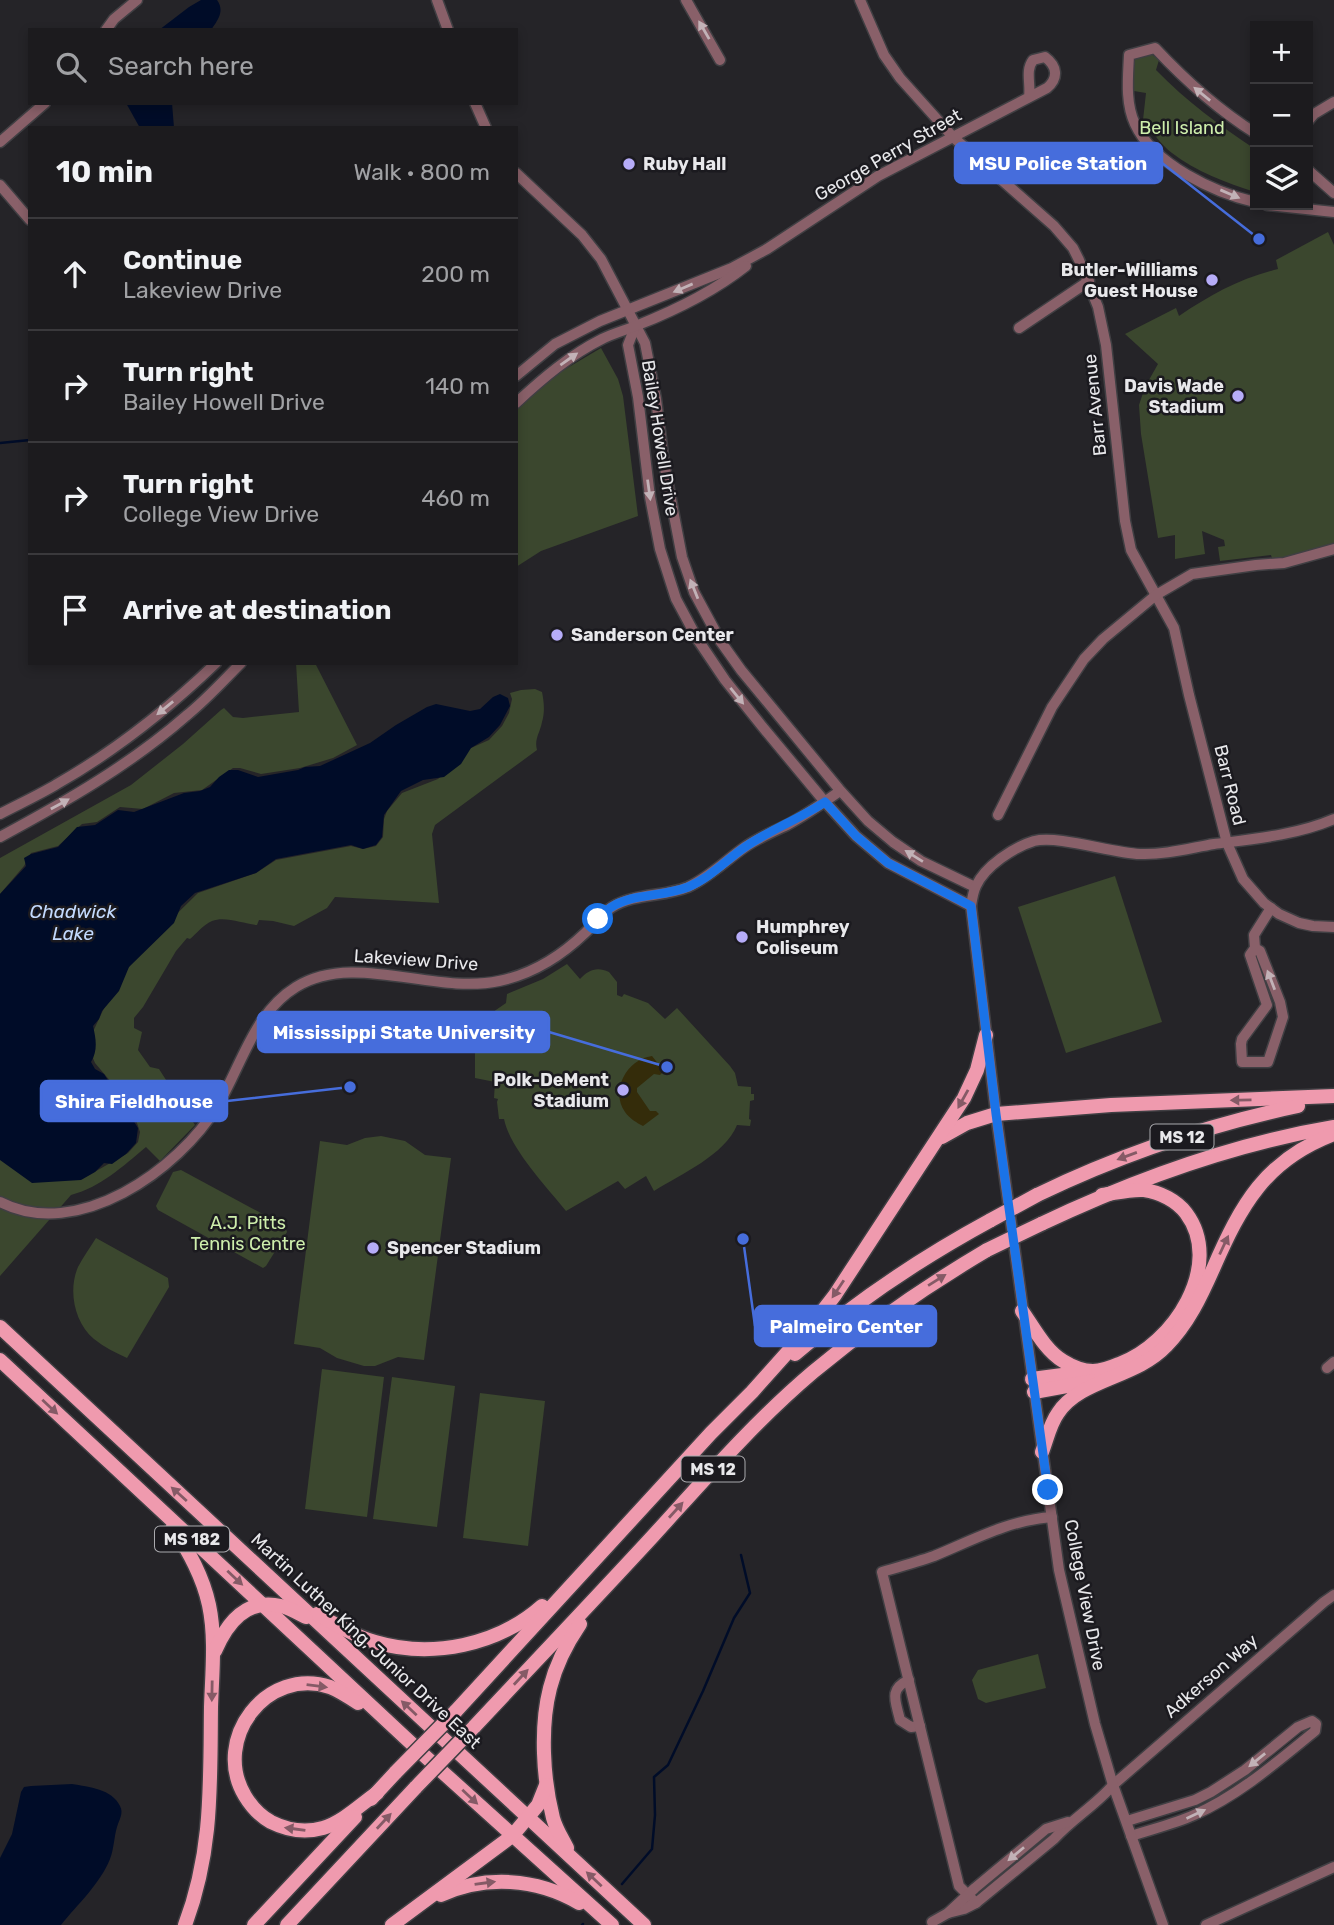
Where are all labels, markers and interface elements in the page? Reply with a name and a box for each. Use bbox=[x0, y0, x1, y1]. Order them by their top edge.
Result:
one-way arrow bbox=[697, 20, 710, 39]
map controls bbox=[1250, 21, 1313, 210]
button: + bbox=[1250, 21, 1313, 84]
search box bbox=[28, 28, 518, 105]
icon: search bbox=[52, 48, 90, 86]
text: Search here bbox=[108, 51, 254, 82]
button: − bbox=[1250, 84, 1313, 147]
one-way arrow bbox=[1193, 87, 1211, 101]
street label: George Perry Street bbox=[811, 104, 965, 206]
park label: Bell Island bbox=[1139, 117, 1225, 139]
callout: MSU Police Station bbox=[955, 143, 1162, 183]
button: layers bbox=[1250, 147, 1313, 210]
text: MSU Police Station bbox=[969, 152, 1147, 175]
place label: Ruby Hall bbox=[643, 153, 726, 175]
text: 10 min bbox=[56, 154, 153, 190]
marker: Ruby Hall bbox=[621, 156, 637, 172]
text: Walk · 800 m bbox=[353, 158, 490, 186]
one-way arrow bbox=[1219, 189, 1240, 200]
text: Continue bbox=[123, 245, 242, 276]
icon: ahead bbox=[56, 255, 94, 293]
place label: Butler-Williams Guest House bbox=[1061, 259, 1198, 302]
text: 200 m bbox=[421, 260, 490, 288]
marker: Butler-Williams Guest House bbox=[1204, 272, 1220, 288]
text: Lakeview Drive bbox=[123, 276, 282, 304]
one-way arrow bbox=[672, 283, 693, 294]
one-way arrow bbox=[560, 352, 578, 366]
street label: Barr Avenue bbox=[1079, 353, 1111, 457]
text: Turn right bbox=[123, 357, 253, 388]
street label: Bailey Howell Drive bbox=[637, 358, 683, 518]
icon: right bbox=[56, 367, 94, 405]
text: 140 m bbox=[425, 372, 490, 400]
place label: Davis Wade Stadium bbox=[1124, 375, 1224, 418]
text: Bailey Howell Drive bbox=[123, 388, 325, 416]
marker: Davis Wade Stadium bbox=[1230, 388, 1246, 404]
text: Turn right bbox=[123, 469, 253, 500]
icon: right bbox=[56, 479, 94, 517]
one-way arrow bbox=[644, 479, 655, 501]
text: 460 m bbox=[421, 484, 490, 512]
text: College View Drive bbox=[123, 500, 319, 528]
one-way arrow bbox=[688, 578, 699, 599]
icon: arrive bbox=[56, 591, 94, 629]
text: Arrive at destination bbox=[123, 595, 391, 626]
place label: Sanderson Center bbox=[571, 624, 734, 646]
marker: Sanderson Center bbox=[549, 627, 565, 643]
one-way arrow bbox=[729, 687, 744, 704]
one-way arrow bbox=[157, 701, 175, 716]
street label: Barr Road bbox=[1209, 742, 1251, 828]
one-way arrow bbox=[50, 798, 70, 810]
one-way arrow bbox=[905, 850, 924, 863]
water label: Chadwick Lake bbox=[30, 900, 117, 945]
route start bbox=[582, 903, 613, 934]
place label: Humphrey Coliseum bbox=[756, 916, 850, 959]
marker: Humphrey Coliseum bbox=[734, 929, 750, 945]
street label: Lakeview Drive bbox=[353, 945, 479, 975]
one-way arrow bbox=[1266, 970, 1277, 991]
callout: Mississippi State University bbox=[258, 1012, 549, 1052]
text: Mississippi State University bbox=[273, 1021, 536, 1044]
place label: Polk-DeMent Stadium bbox=[493, 1069, 609, 1112]
callout: Shira Fieldhouse bbox=[41, 1081, 227, 1121]
marker: Polk-DeMent Stadium bbox=[615, 1082, 631, 1098]
one-way arrow bbox=[957, 1089, 969, 1109]
text: Shira Fieldhouse bbox=[55, 1090, 213, 1113]
one-way arrow bbox=[1230, 1095, 1252, 1106]
road number: MS 12 bbox=[1150, 1124, 1214, 1149]
one-way arrow bbox=[1116, 1151, 1137, 1162]
park label: A.J. Pitts Tennis Centre bbox=[190, 1212, 306, 1255]
one-way arrow bbox=[1218, 1235, 1230, 1255]
place label: Spencer Stadium bbox=[387, 1237, 541, 1259]
marker: Spencer Stadium bbox=[365, 1240, 381, 1256]
one-way arrow bbox=[928, 1273, 947, 1286]
one-way arrow bbox=[831, 1280, 845, 1298]
callout: Palmeiro Center bbox=[755, 1306, 936, 1346]
text: Palmeiro Center bbox=[769, 1315, 923, 1338]
one-way arrow bbox=[41, 1398, 58, 1414]
road number: MS 12 bbox=[682, 1456, 744, 1482]
route end bbox=[1032, 1474, 1063, 1505]
one-way arrow bbox=[171, 1486, 188, 1502]
one-way arrow bbox=[668, 1502, 683, 1519]
street label: College View Drive bbox=[1060, 1518, 1110, 1672]
road number: MS 182 bbox=[155, 1526, 229, 1552]
street label: Martin Luther King, Junior Drive East bbox=[246, 1528, 486, 1754]
one-way arrow bbox=[226, 1570, 243, 1587]
street label: Adkerson Way bbox=[1160, 1629, 1262, 1723]
one-way arrow bbox=[513, 1668, 529, 1686]
one-way arrow bbox=[206, 1680, 217, 1702]
one-way arrow bbox=[306, 1680, 328, 1691]
one-way arrow bbox=[401, 1700, 418, 1716]
one-way arrow bbox=[1248, 1753, 1266, 1768]
one-way arrow bbox=[461, 1789, 479, 1805]
one-way arrow bbox=[1186, 1808, 1206, 1820]
one-way arrow bbox=[376, 1813, 392, 1830]
one-way arrow bbox=[284, 1823, 306, 1834]
one-way arrow bbox=[1008, 1847, 1026, 1862]
one-way arrow bbox=[586, 1871, 603, 1887]
one-way arrow bbox=[474, 1877, 496, 1888]

